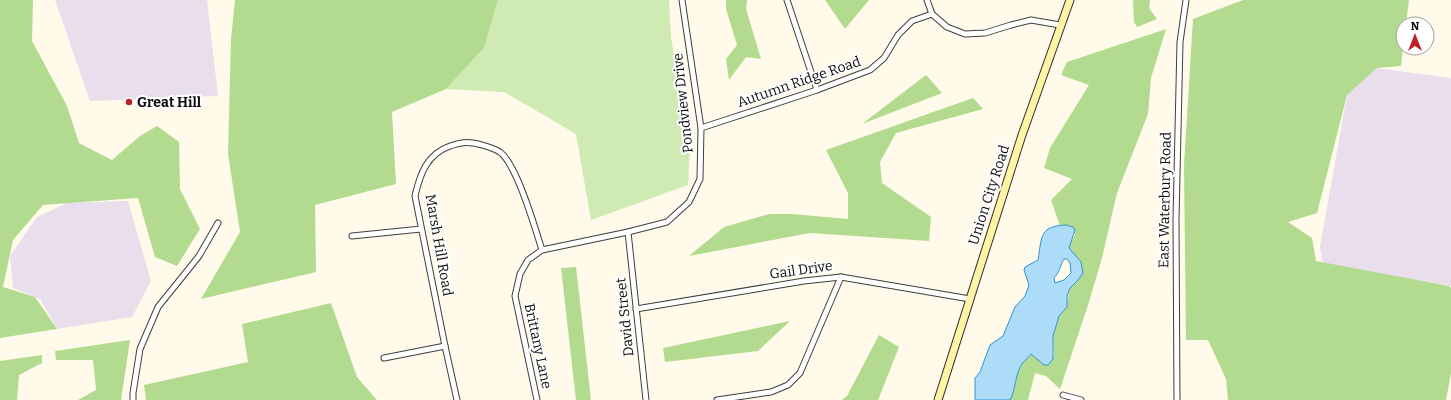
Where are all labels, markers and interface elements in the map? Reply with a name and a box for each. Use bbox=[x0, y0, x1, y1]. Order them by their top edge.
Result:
north arrow bbox=[1395, 16, 1435, 56]
text: N bbox=[1411, 20, 1420, 33]
street label: Pondview Drive bbox=[669, 52, 697, 154]
street label: Autumn Ridge Road bbox=[735, 53, 863, 111]
place label: Great Hill bbox=[137, 94, 202, 111]
marker: Great Hill bbox=[124, 97, 134, 107]
street label: East Waterbury Road bbox=[1155, 132, 1175, 268]
street label: Union City Road bbox=[965, 143, 1013, 247]
street label: Marsh Hill Road bbox=[422, 193, 456, 297]
street label: Gail Drive bbox=[768, 257, 834, 283]
street label: David Street bbox=[612, 277, 638, 357]
street label: Brittany Lane bbox=[521, 302, 555, 390]

